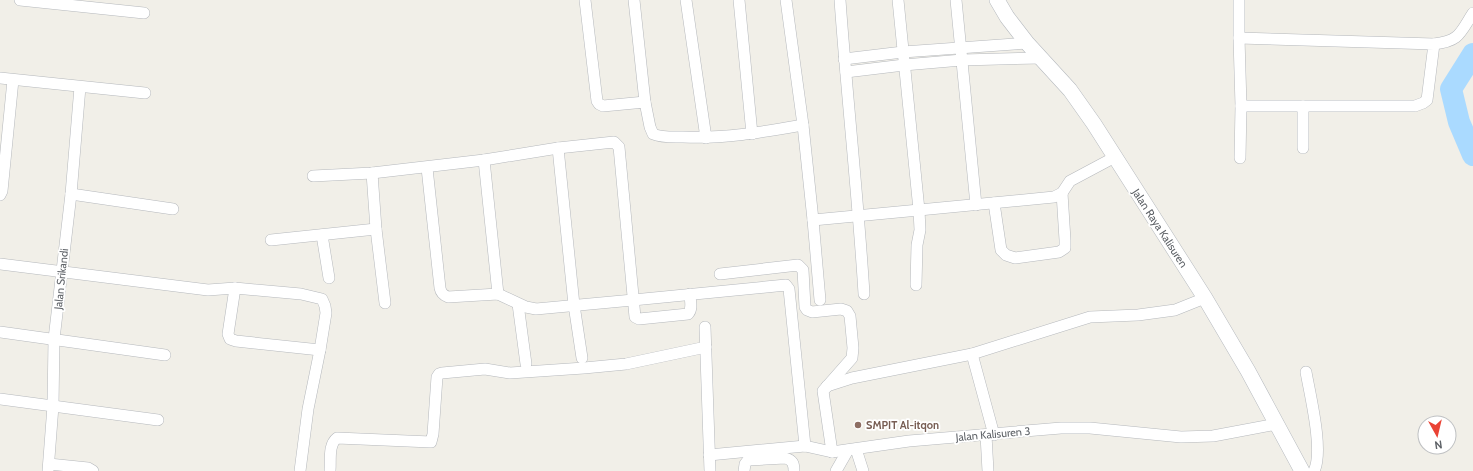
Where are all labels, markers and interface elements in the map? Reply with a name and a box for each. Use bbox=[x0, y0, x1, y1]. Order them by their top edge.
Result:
street label: Jalan Raya Kalisuren bbox=[1129, 185, 1191, 270]
street label: Jalan Srikandi bbox=[51, 248, 71, 311]
north arrow bbox=[1417, 415, 1457, 455]
place label: SMPIT Al-itqon bbox=[866, 418, 939, 432]
marker: SMPIT Al-itqon bbox=[853, 420, 863, 430]
street label: Jalan Kalisuren 3 bbox=[954, 424, 1031, 444]
text: N bbox=[1434, 437, 1443, 452]

